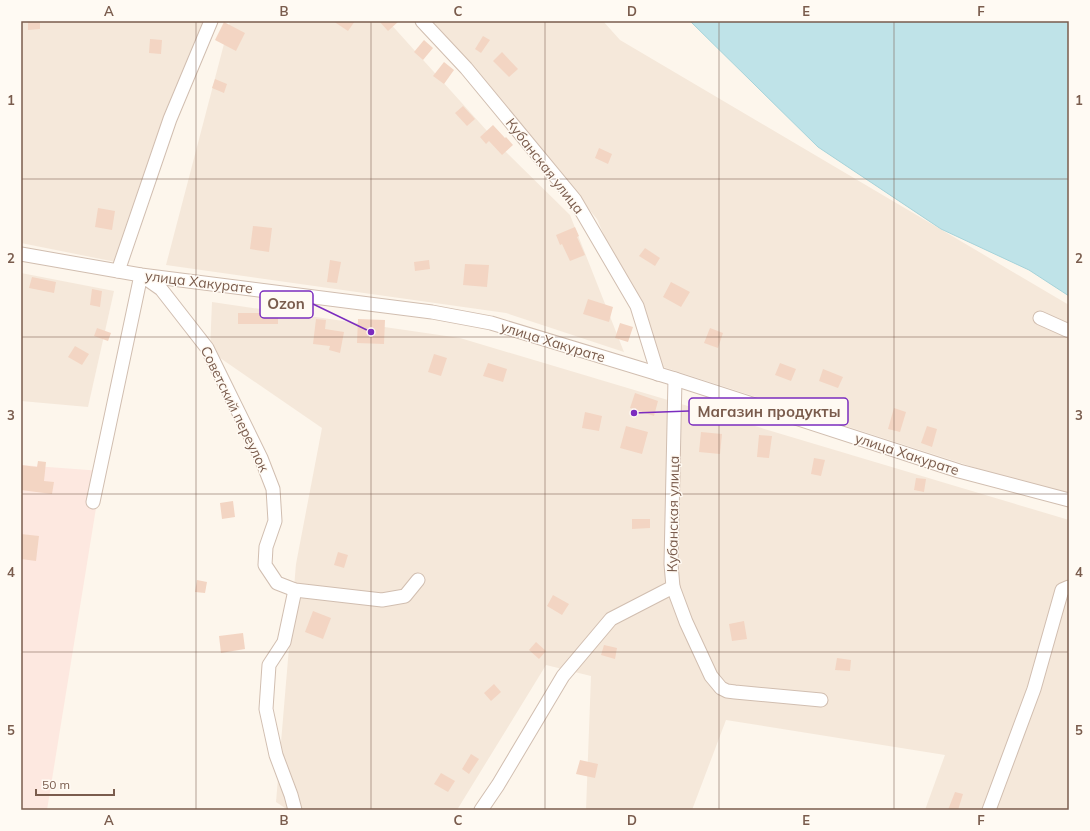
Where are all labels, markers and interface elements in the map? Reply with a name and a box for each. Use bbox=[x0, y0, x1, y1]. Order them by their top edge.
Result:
text: A bbox=[104, 3, 114, 19]
text: B bbox=[280, 3, 289, 19]
text: C bbox=[454, 3, 463, 19]
text: D bbox=[627, 3, 637, 19]
text: E bbox=[802, 3, 810, 19]
text: F bbox=[977, 3, 985, 19]
text: 1 bbox=[7, 92, 15, 108]
text: 1 bbox=[1075, 92, 1083, 108]
street label: Кубанская улица bbox=[502, 114, 588, 218]
text: 2 bbox=[7, 250, 15, 266]
text: 2 bbox=[1075, 250, 1083, 266]
street label: улица Хакурате bbox=[144, 266, 254, 298]
callout: Ozon bbox=[260, 291, 313, 318]
text: Ozon bbox=[267, 294, 305, 313]
street label: улица Хакурате bbox=[499, 318, 608, 367]
street label: Советский переулок bbox=[197, 343, 273, 475]
callout: Магазин продукты bbox=[689, 398, 848, 425]
text: Магазин продукты bbox=[698, 402, 840, 421]
text: 3 bbox=[7, 407, 15, 423]
text: 3 bbox=[1075, 407, 1083, 423]
street label: улица Хакурате bbox=[853, 429, 962, 479]
street label: Кубанская улица bbox=[663, 455, 683, 573]
text: 4 bbox=[7, 564, 15, 580]
text: 4 bbox=[1075, 564, 1083, 580]
text: 5 bbox=[7, 722, 15, 738]
text: 5 bbox=[1075, 722, 1083, 738]
scale bar bbox=[36, 771, 114, 797]
text: 50 m bbox=[42, 777, 70, 792]
text: A bbox=[104, 812, 114, 828]
text: B bbox=[280, 812, 289, 828]
text: C bbox=[454, 812, 463, 828]
text: D bbox=[627, 812, 637, 828]
text: E bbox=[802, 812, 810, 828]
text: F bbox=[977, 812, 985, 828]

